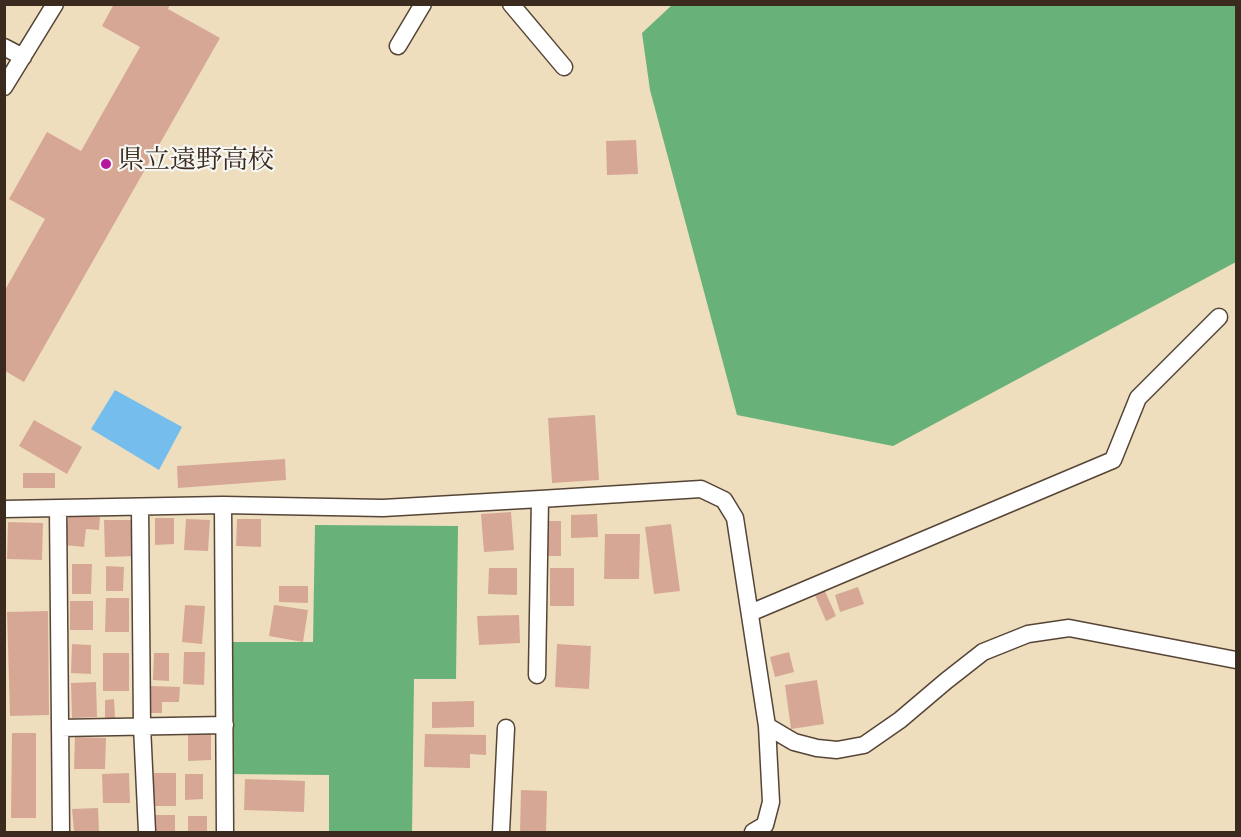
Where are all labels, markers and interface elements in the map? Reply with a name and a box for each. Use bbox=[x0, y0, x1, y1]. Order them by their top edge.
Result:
place label: 県立遠野高校 bbox=[118, 148, 274, 180]
marker: 県立遠野高校 bbox=[99, 157, 113, 171]

